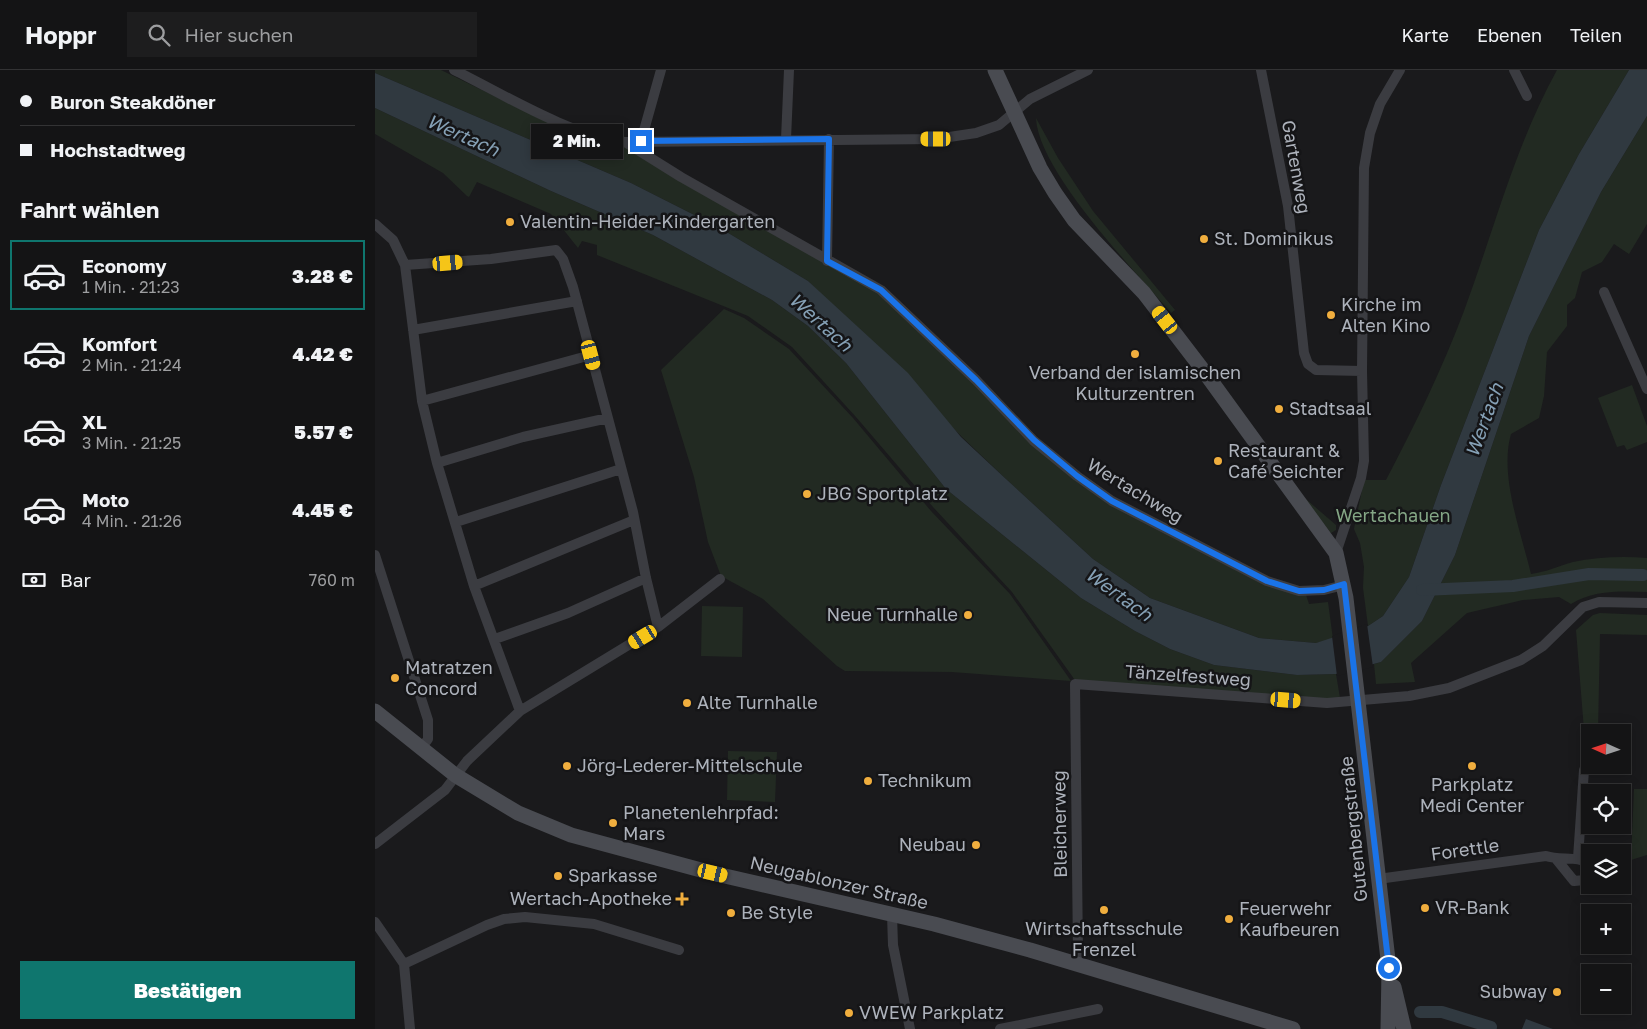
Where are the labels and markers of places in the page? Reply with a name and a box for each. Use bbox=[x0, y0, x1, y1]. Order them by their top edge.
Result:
place label: Valentin-Heider-Kindergarten bbox=[520, 210, 775, 232]
marker: Valentin-Heider-Kindergarten bbox=[504, 216, 516, 228]
place label: St. Dominikus bbox=[1214, 227, 1333, 249]
marker: St. Dominikus bbox=[1198, 233, 1210, 245]
place label: Kirche im Alten Kino bbox=[1341, 293, 1430, 336]
marker: Kirche im Alten Kino bbox=[1325, 309, 1337, 321]
marker: Verband der islamischen Kulturzentren bbox=[1129, 348, 1141, 360]
place label: Verband der islamischen Kulturzentren bbox=[1029, 361, 1241, 404]
place label: Stadtsaal bbox=[1289, 397, 1372, 419]
marker: Stadtsaal bbox=[1273, 403, 1285, 415]
place label: Restaurant & Café Seichter bbox=[1228, 439, 1344, 482]
marker: Restaurant & Café Seichter bbox=[1212, 455, 1224, 467]
place label: JBG Sportplatz bbox=[817, 482, 948, 504]
marker: JBG Sportplatz bbox=[801, 488, 813, 500]
place label: Neue Turnhalle bbox=[827, 603, 958, 625]
marker: Neue Turnhalle bbox=[962, 609, 974, 621]
place label: Matratzen Concord bbox=[405, 656, 493, 699]
marker: Matratzen Concord bbox=[389, 672, 401, 684]
place label: Alte Turnhalle bbox=[697, 691, 818, 713]
marker: Alte Turnhalle bbox=[681, 697, 693, 709]
place label: Jörg-Lederer-Mittelschule bbox=[577, 754, 803, 776]
marker: Jörg-Lederer-Mittelschule bbox=[561, 760, 573, 772]
marker: Parkplatz Medi Center bbox=[1466, 760, 1478, 772]
place label: Technikum bbox=[878, 769, 972, 791]
place label: Parkplatz Medi Center bbox=[1420, 773, 1524, 816]
marker: Technikum bbox=[862, 775, 874, 787]
place label: Planetenlehrpfad: Mars bbox=[623, 801, 779, 844]
marker: Planetenlehrpfad: Mars bbox=[607, 817, 619, 829]
place label: Neubau bbox=[899, 833, 966, 855]
marker: Neubau bbox=[970, 839, 982, 851]
place label: Sparkasse bbox=[568, 864, 657, 886]
marker: Sparkasse bbox=[552, 870, 564, 882]
place label: Wertach-Apotheke bbox=[510, 887, 672, 909]
marker: Wertach-Apotheke bbox=[676, 893, 688, 905]
place label: VR-Bank bbox=[1435, 896, 1510, 918]
place label: Feuerwehr Kaufbeuren bbox=[1239, 897, 1340, 940]
place label: Be Style bbox=[741, 901, 813, 923]
marker: VR-Bank bbox=[1419, 902, 1431, 914]
marker: Wirtschaftsschule Frenzel bbox=[1098, 904, 1110, 916]
marker: Be Style bbox=[725, 907, 737, 919]
marker: Feuerwehr Kaufbeuren bbox=[1223, 913, 1235, 925]
place label: Wirtschaftsschule Frenzel bbox=[1025, 917, 1183, 960]
place label: Subway bbox=[1480, 980, 1547, 1002]
marker: Subway bbox=[1551, 986, 1563, 998]
place label: VWEW Parkplatz bbox=[859, 1001, 1004, 1023]
marker: VWEW Parkplatz bbox=[843, 1007, 855, 1019]

